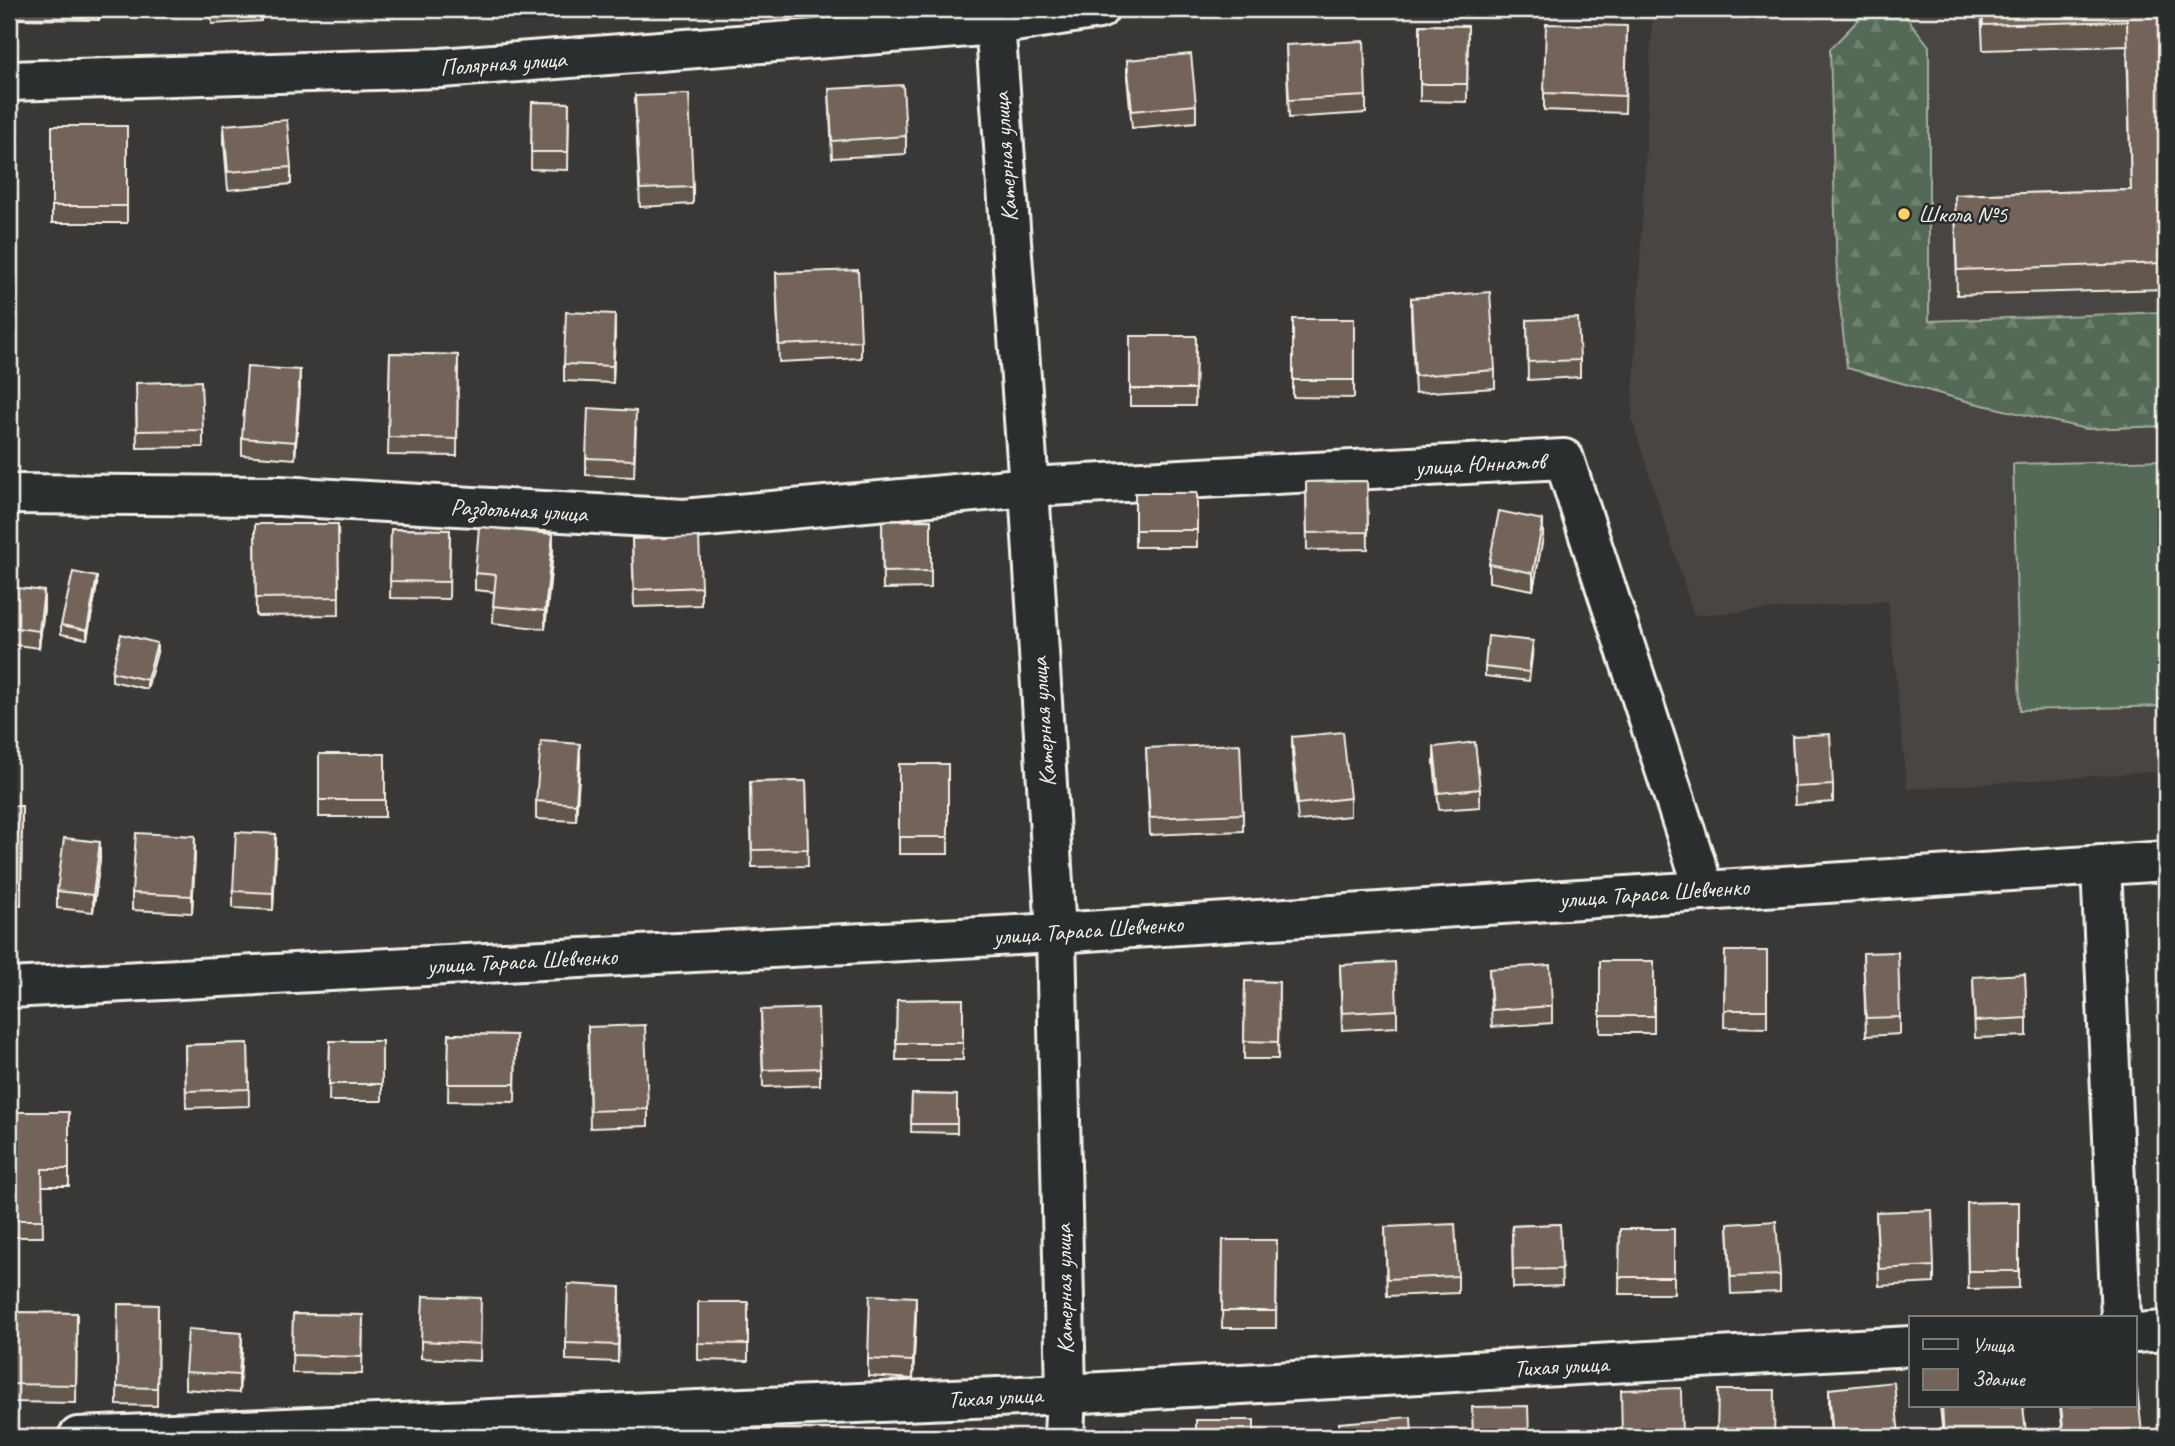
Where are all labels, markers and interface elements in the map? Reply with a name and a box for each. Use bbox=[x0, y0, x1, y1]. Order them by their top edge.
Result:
street label: Полярная улица bbox=[439, 44, 569, 82]
street label: Катерная улица bbox=[985, 90, 1024, 223]
place label: Школа №5 bbox=[1918, 199, 2009, 229]
marker: Школа №5 bbox=[1896, 206, 1912, 222]
street label: улица Юннатов bbox=[1412, 445, 1550, 482]
street label: Раздольная улица bbox=[450, 491, 590, 530]
street label: Катерная улица bbox=[1023, 655, 1062, 788]
street label: улица Тараса Шевченко bbox=[1556, 871, 1751, 915]
street label: улица Тараса Шевченко bbox=[990, 908, 1185, 952]
street label: улица Тараса Шевченко bbox=[424, 941, 619, 981]
street label: Катерная улица bbox=[1048, 1222, 1080, 1354]
legend bbox=[1909, 1316, 2136, 1408]
text: Улица bbox=[1972, 1332, 2015, 1358]
street label: Тихая улица bbox=[1513, 1348, 1611, 1383]
text: Здание bbox=[1972, 1366, 2026, 1392]
street label: Тихая улица bbox=[947, 1379, 1045, 1414]

